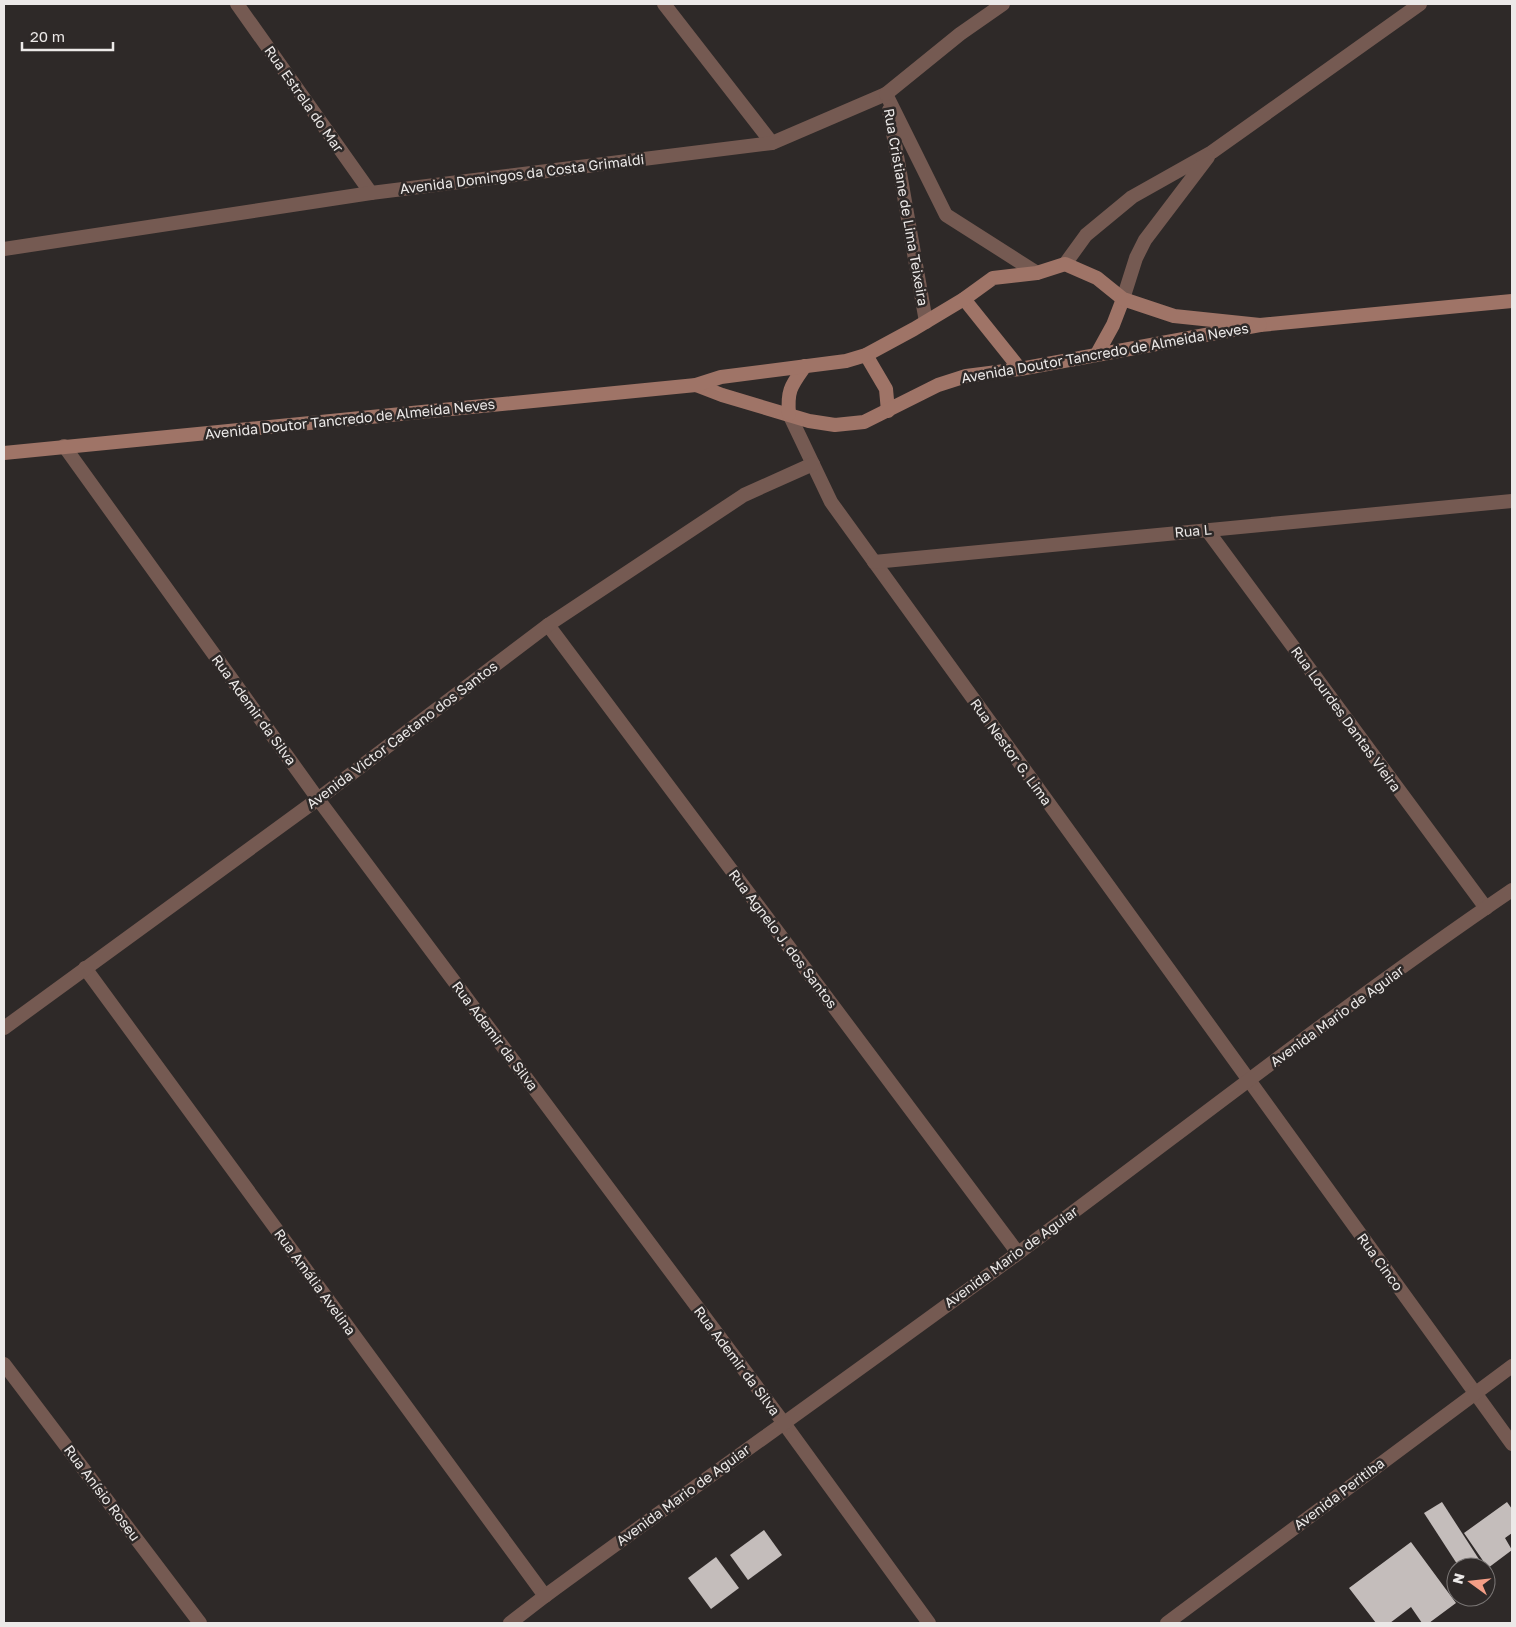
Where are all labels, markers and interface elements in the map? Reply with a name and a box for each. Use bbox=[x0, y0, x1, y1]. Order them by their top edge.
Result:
scale bar bbox=[22, 20, 114, 52]
text: 20 m bbox=[30, 27, 65, 45]
street label: Rua Estrela do Mar bbox=[261, 42, 348, 156]
street label: Rua Cristiane de Lima Teixeira bbox=[881, 107, 932, 307]
street label: Avenida Domingos da Costa Grimaldi bbox=[399, 150, 645, 197]
street label: Avenida Doutor Tancredo de Almeida Neves bbox=[960, 319, 1250, 386]
street label: Avenida Doutor Tancredo de Almeida Neves bbox=[204, 395, 496, 442]
street label: Rua L bbox=[1174, 520, 1212, 541]
street label: Rua Lourdes Dantas Vieira bbox=[1288, 643, 1405, 795]
street label: Rua Ademir da Silva bbox=[209, 651, 300, 768]
street label: Avenida Victor Caetano dos Santos bbox=[303, 657, 500, 812]
street label: Rua Nestor G. Lima bbox=[967, 695, 1056, 808]
street label: Rua Agnelo J. dos Santos bbox=[726, 866, 841, 1012]
street label: Avenida Mario de Aguiar bbox=[1266, 961, 1407, 1070]
street label: Rua Ademir da Silva bbox=[449, 978, 542, 1094]
street label: Avenida Mario de Aguiar bbox=[940, 1202, 1081, 1311]
street label: Rua Amália Avelina bbox=[271, 1225, 360, 1338]
street label: Rua Cinco bbox=[1354, 1230, 1407, 1294]
street label: Rua Ademir da Silva bbox=[691, 1303, 784, 1419]
street label: Avenida Mario de Aguiar bbox=[612, 1440, 753, 1549]
street label: Rua Anísio Roseu bbox=[61, 1441, 144, 1544]
street label: Avenida Peritiba bbox=[1290, 1454, 1387, 1533]
north arrow bbox=[1446, 1557, 1496, 1607]
text: N bbox=[1448, 1571, 1468, 1586]

